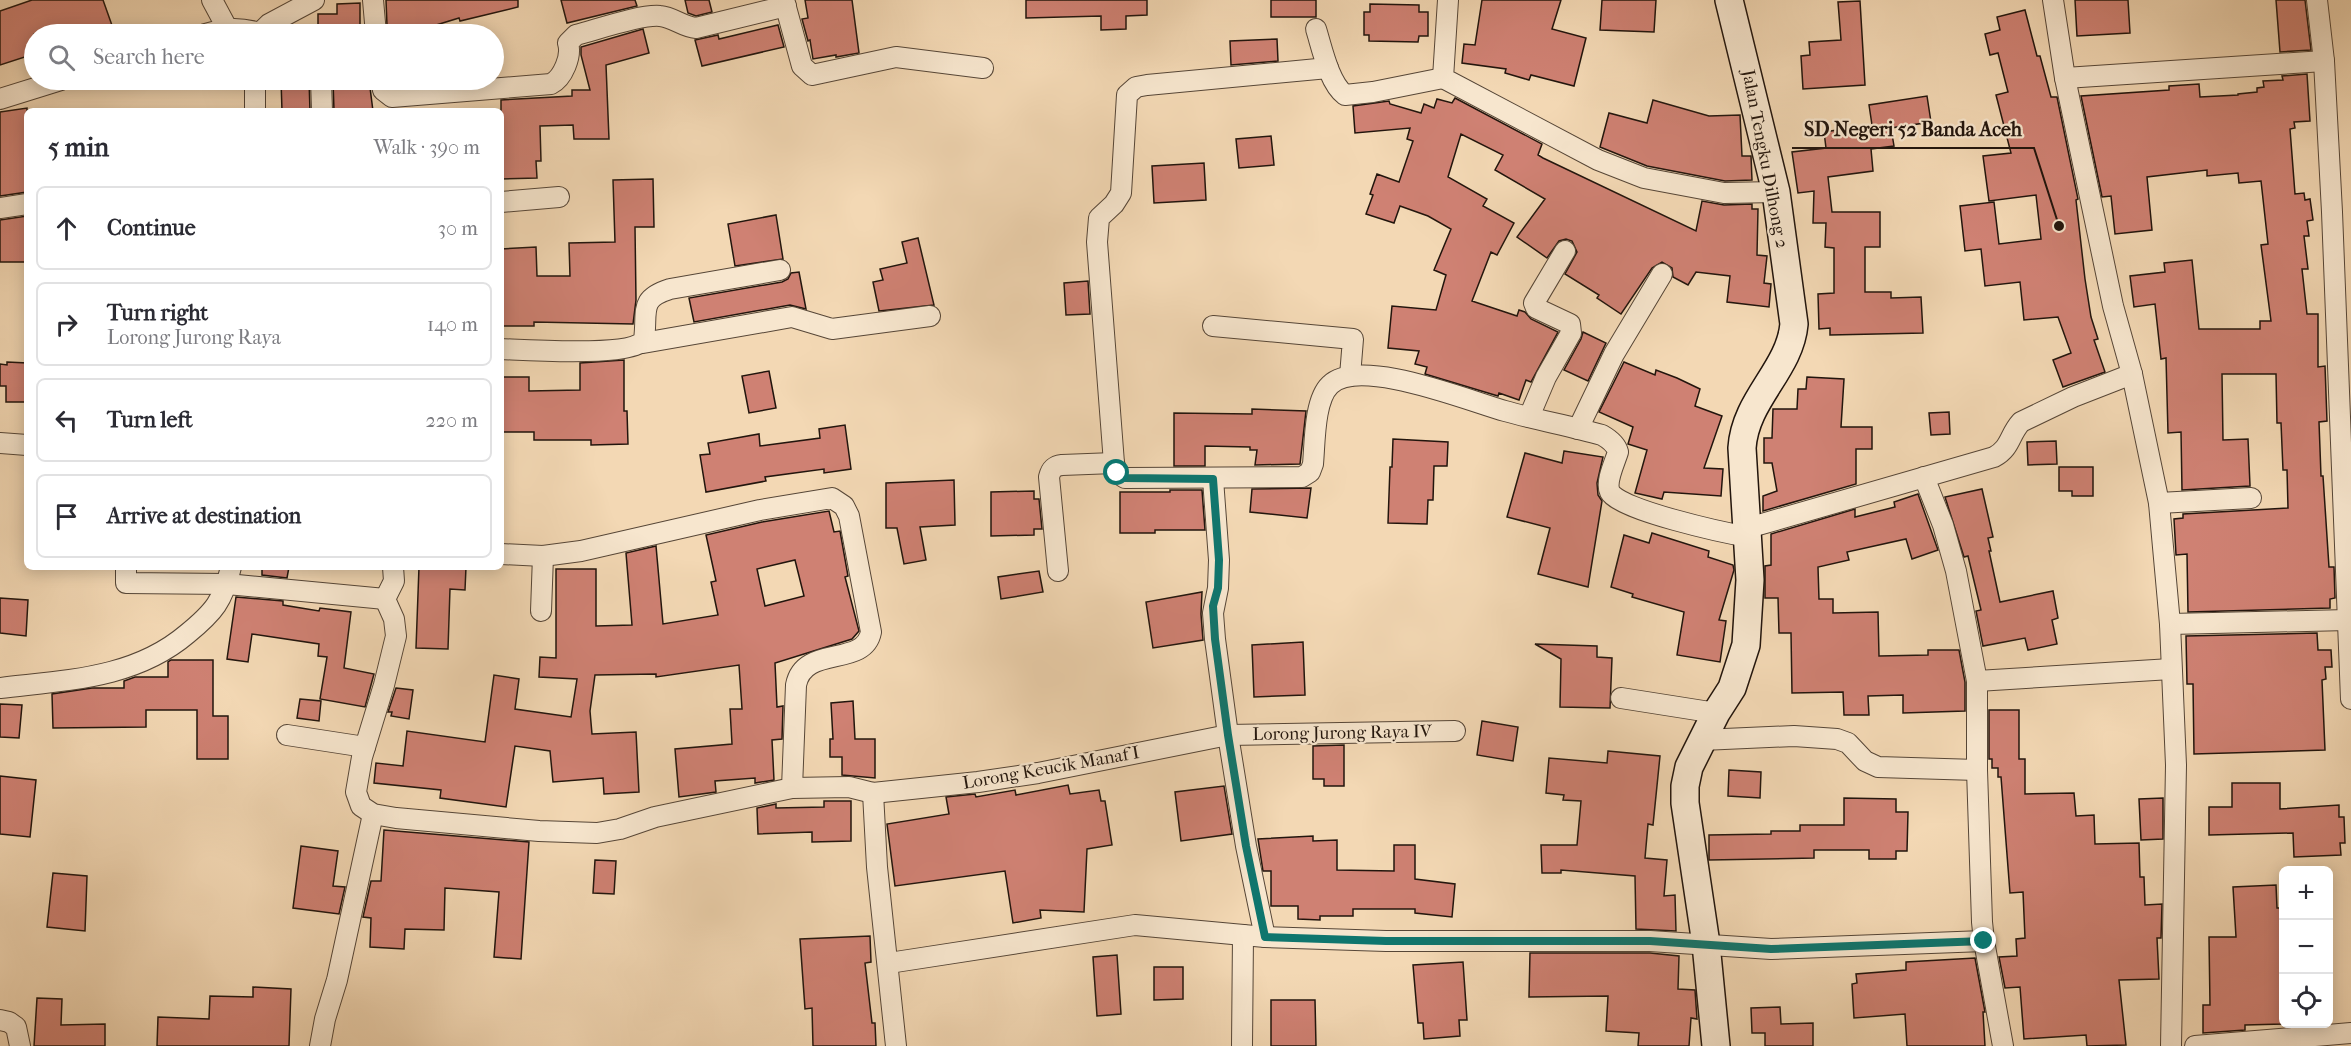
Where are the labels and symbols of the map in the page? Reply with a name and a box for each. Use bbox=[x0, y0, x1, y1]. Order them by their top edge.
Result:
street label: Jalan Tengku Dilhong 2 bbox=[1737, 66, 1793, 250]
callout: SD Negeri 52 Banda Aceh bbox=[1792, 110, 2034, 148]
text: SD Negeri 52 Banda Aceh bbox=[1804, 118, 2023, 141]
route start bbox=[1103, 459, 1129, 485]
street label: Lorong Jurong Raya IV bbox=[1252, 721, 1433, 745]
street label: Lorong Keucik Manaf I bbox=[961, 742, 1141, 794]
route end bbox=[1970, 927, 1996, 953]

